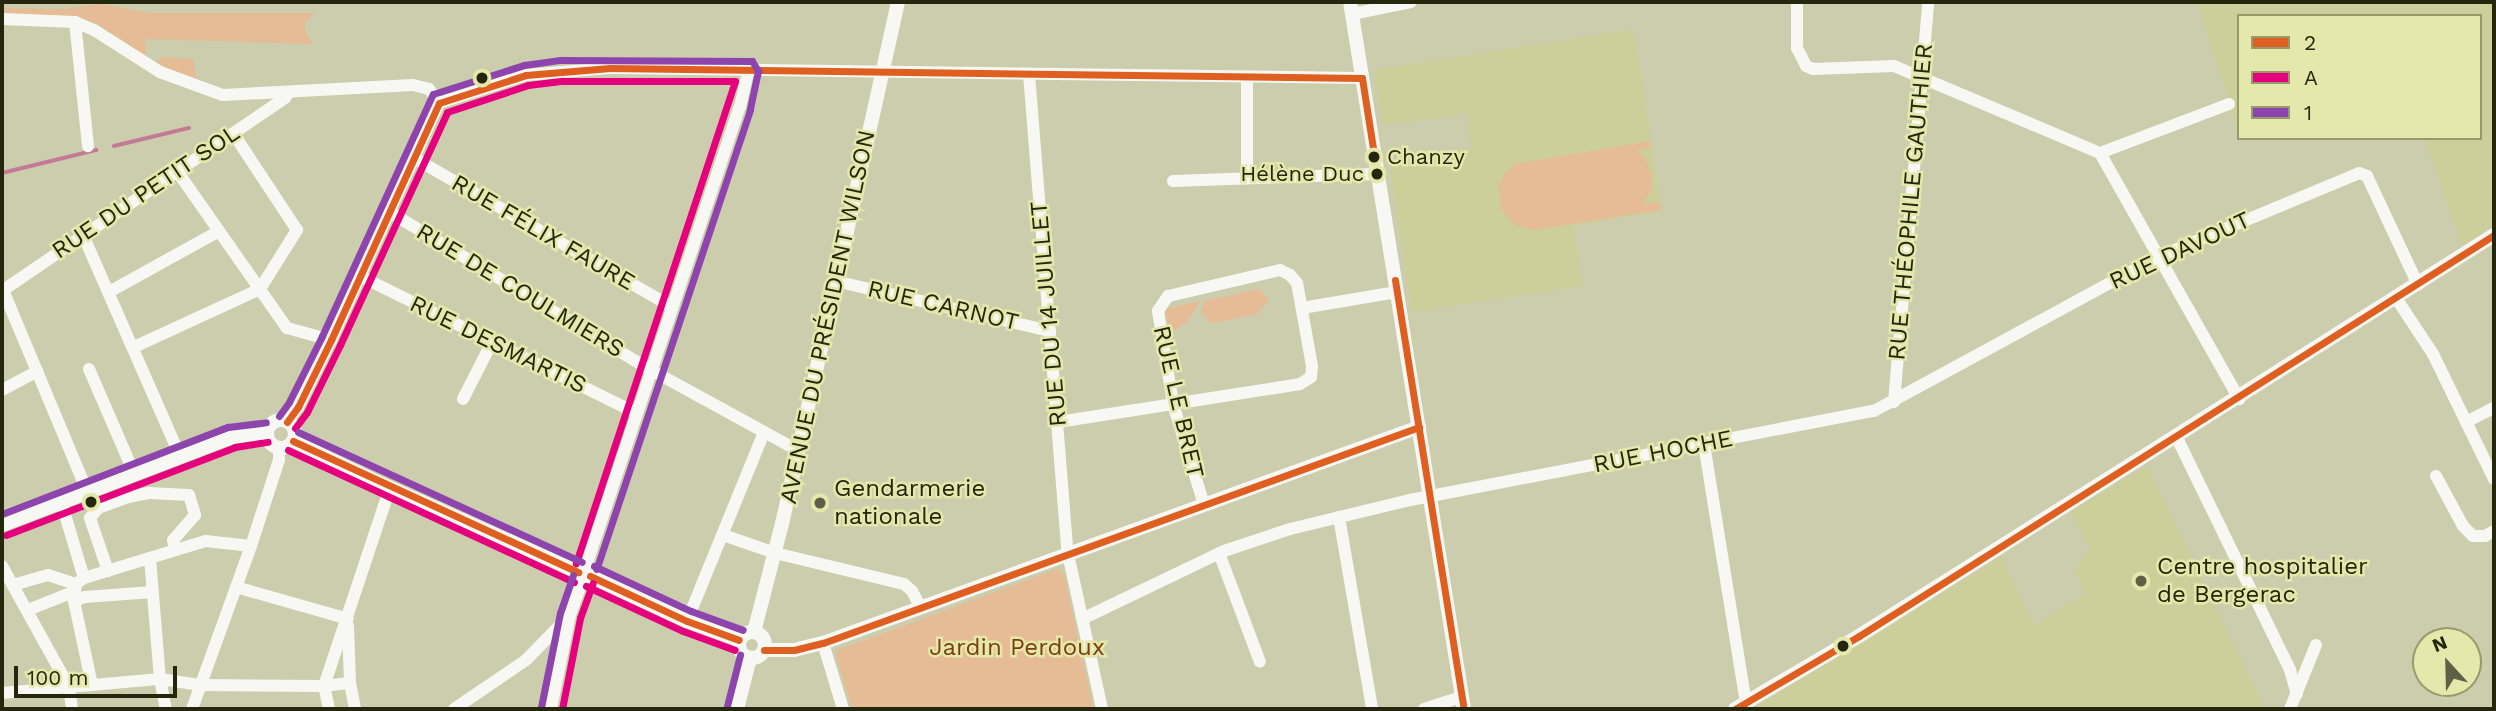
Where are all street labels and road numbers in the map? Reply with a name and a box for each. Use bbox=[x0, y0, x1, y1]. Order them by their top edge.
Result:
street label: RUE THÉOPHILE GAUTHIER bbox=[1883, 42, 1939, 362]
street label: RUE DU PETIT SOL bbox=[46, 118, 246, 266]
street label: AVENUE DU PRÉSIDENT WILSON bbox=[774, 127, 882, 507]
street label: RUE FÉLIX FAURE bbox=[446, 169, 640, 297]
street label: RUE DU 14 JUILLET bbox=[1025, 200, 1073, 428]
street label: RUE DAVOUT bbox=[2105, 206, 2255, 296]
street label: RUE DE COULMIERS bbox=[411, 218, 629, 364]
street label: RUE CARNOT bbox=[865, 275, 1021, 337]
street label: RUE DESMARTIS bbox=[405, 290, 591, 400]
street label: RUE LE BRET bbox=[1146, 323, 1210, 481]
street label: RUE HOCHE bbox=[1591, 424, 1735, 480]

